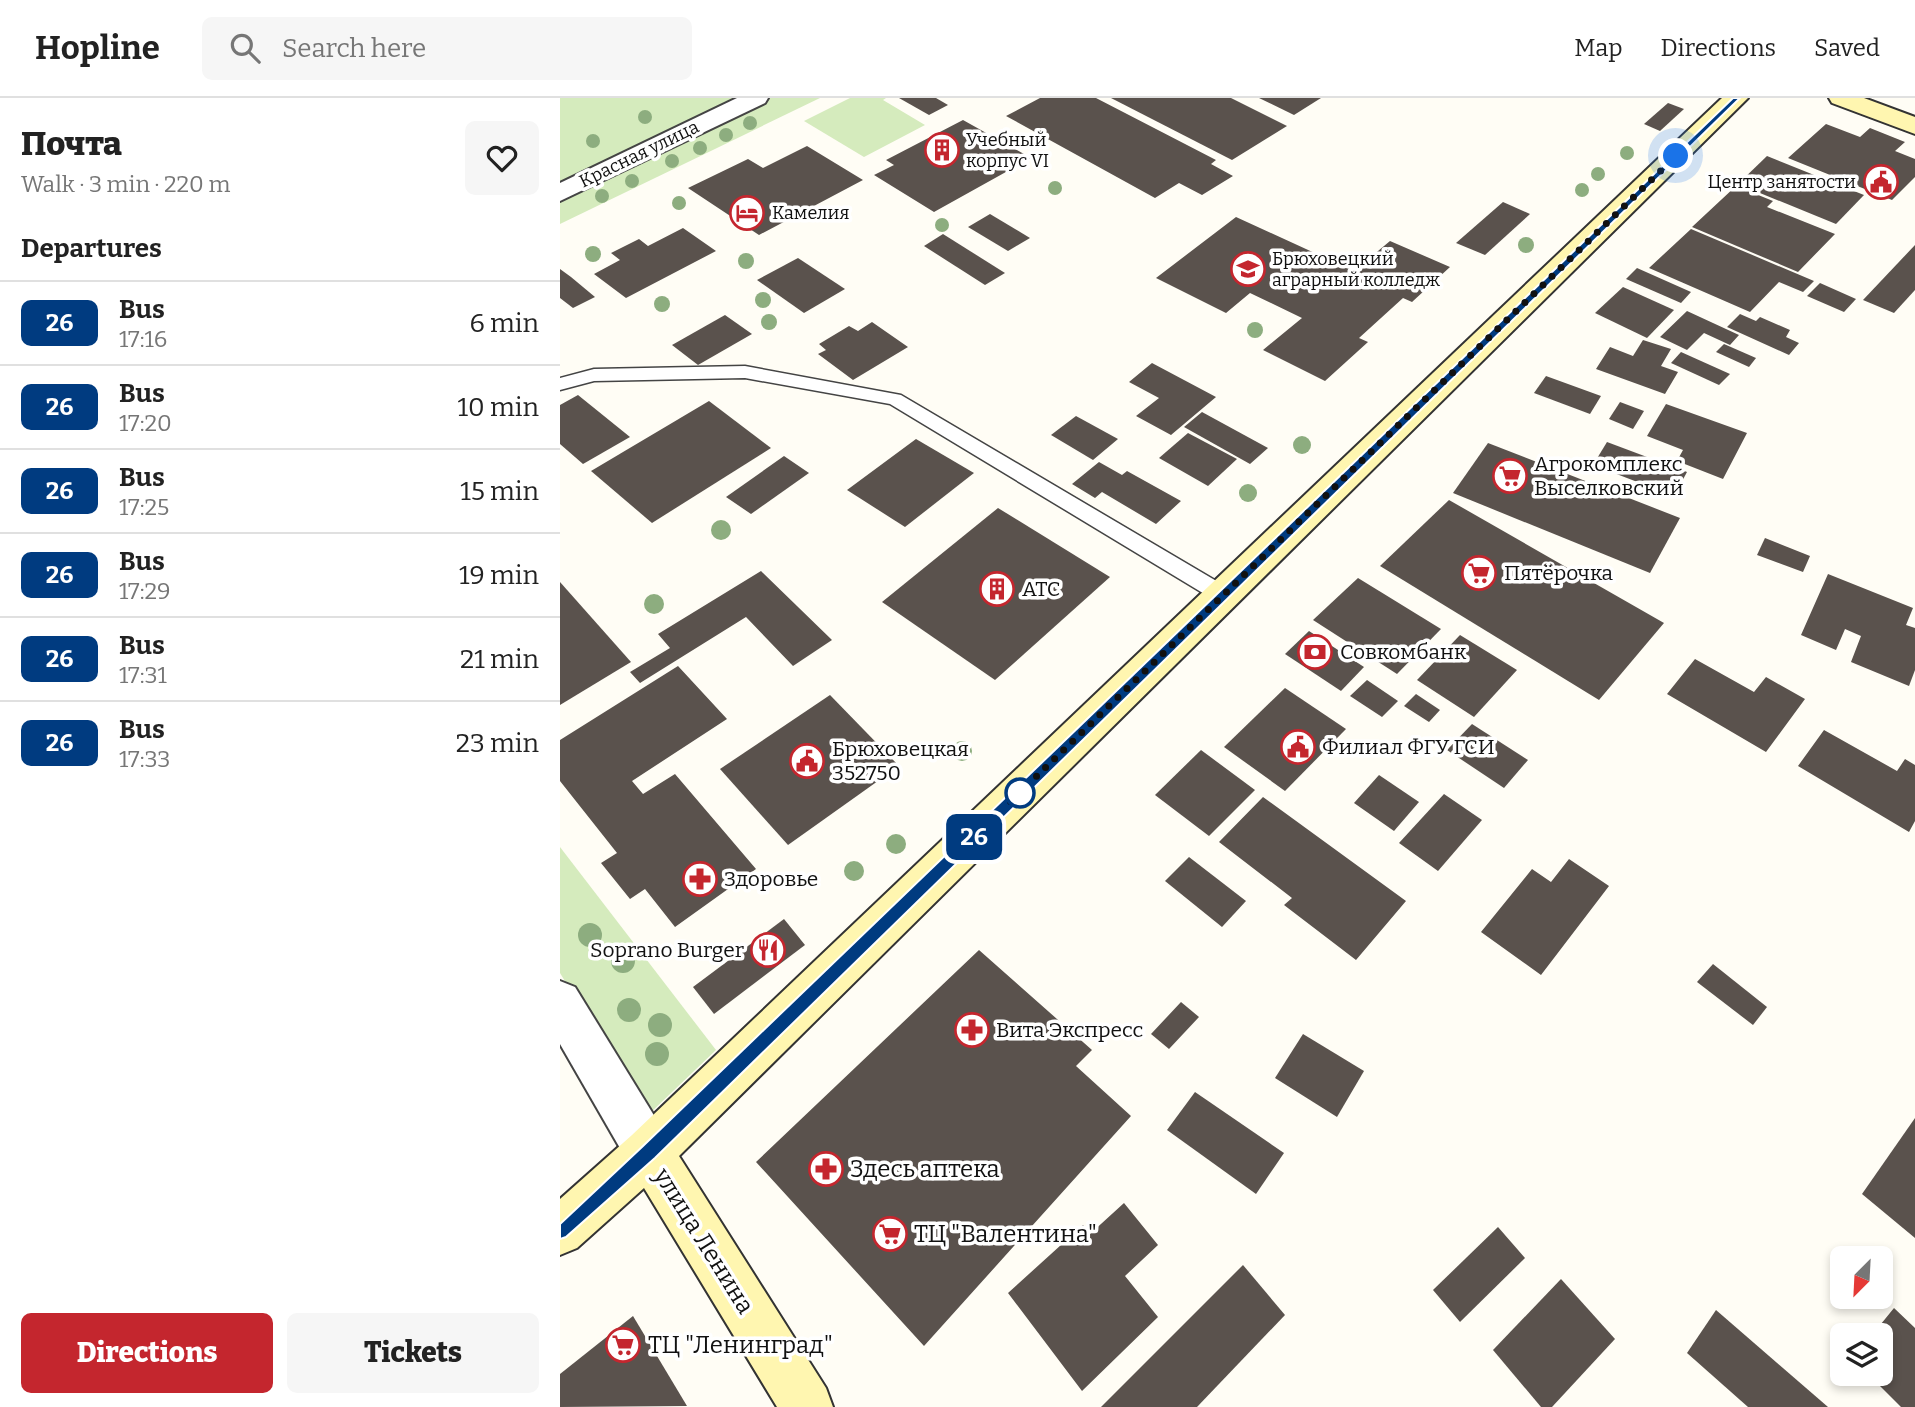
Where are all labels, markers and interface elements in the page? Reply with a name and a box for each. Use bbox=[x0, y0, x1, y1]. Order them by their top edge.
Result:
search box bbox=[202, 17, 692, 80]
text: Hopline bbox=[35, 28, 160, 68]
icon: search bbox=[226, 29, 264, 67]
text: Search here bbox=[282, 33, 426, 64]
text: Map bbox=[1574, 34, 1623, 62]
text: Directions bbox=[1661, 34, 1776, 62]
text: Saved bbox=[1814, 34, 1880, 62]
street label: Красная улица bbox=[576, 115, 703, 192]
button: heart bbox=[465, 121, 539, 195]
text: Почта bbox=[21, 124, 122, 164]
place label: Учебный корпус VI bbox=[966, 129, 1049, 172]
building icon: Учебный корпус VI bbox=[923, 131, 961, 169]
your location bbox=[1658, 138, 1693, 173]
public building icon: Центр занятости bbox=[1862, 163, 1900, 201]
text: Walk · 3 min · 220 m bbox=[21, 170, 230, 198]
place label: Центр занятости bbox=[1708, 171, 1856, 193]
hotel icon: Камелия bbox=[728, 194, 766, 232]
place label: Камелия bbox=[772, 202, 849, 224]
text: Departures bbox=[21, 233, 162, 264]
place label: Брюховецкий аграрный колледж bbox=[1272, 248, 1440, 291]
school or university icon: Брюховецкий аграрный колледж bbox=[1229, 250, 1267, 288]
text: Bus bbox=[119, 294, 165, 325]
text: 6 min bbox=[470, 308, 539, 339]
text: 26 bbox=[46, 309, 73, 337]
text: 17:16 bbox=[119, 325, 167, 353]
text: Bus bbox=[119, 378, 165, 409]
text: 10 min bbox=[458, 392, 539, 423]
text: 26 bbox=[46, 393, 73, 421]
text: 17:20 bbox=[119, 409, 172, 437]
place label: Агрокомплекс Выселковский bbox=[1534, 451, 1684, 501]
supermarket icon: Агрокомплекс Выселковский bbox=[1491, 457, 1529, 495]
text: Bus bbox=[119, 462, 165, 493]
text: 15 min bbox=[460, 476, 539, 507]
text: 26 bbox=[46, 477, 73, 505]
text: 17:25 bbox=[119, 493, 169, 521]
text: Bus bbox=[119, 546, 165, 577]
supermarket icon: Пятёрочка bbox=[1460, 554, 1498, 592]
text: 19 min bbox=[459, 560, 539, 591]
place label: Пятёрочка bbox=[1504, 560, 1614, 586]
text: 26 bbox=[46, 561, 73, 589]
building icon: АТС bbox=[978, 570, 1016, 608]
place label: АТС bbox=[1022, 576, 1060, 602]
text: 17:29 bbox=[119, 577, 171, 605]
text: Bus bbox=[119, 630, 165, 661]
bank icon: Совкомбанк bbox=[1296, 633, 1334, 671]
place label: Совкомбанк bbox=[1340, 639, 1467, 665]
text: 21 min bbox=[460, 644, 539, 675]
text: 26 bbox=[46, 645, 73, 673]
text: 17:31 bbox=[119, 661, 167, 689]
text: Bus bbox=[119, 714, 165, 745]
text: 23 min bbox=[456, 728, 539, 759]
public building icon: Филиал ФГУ ГСИ bbox=[1279, 728, 1317, 766]
text: 26 bbox=[46, 729, 73, 757]
place label: Филиал ФГУ ГСИ bbox=[1322, 734, 1495, 760]
place label: Брюховецкая 352750 bbox=[832, 736, 969, 786]
public building icon: Брюховецкая 352750 bbox=[788, 742, 826, 780]
text: 17:33 bbox=[119, 745, 170, 773]
unlabelled marker bbox=[1005, 778, 1035, 808]
line badge: 26 bbox=[942, 814, 1006, 860]
text: 26 bbox=[960, 823, 988, 851]
pharmacy icon: Здоровье bbox=[681, 860, 719, 898]
place label: Здоровье bbox=[724, 866, 818, 892]
restaurant icon: Soprano Burger bbox=[749, 931, 787, 969]
place label: Soprano Burger bbox=[590, 937, 744, 963]
pharmacy icon: Вита Экспресс bbox=[953, 1011, 991, 1049]
place label: Вита Экспресс bbox=[996, 1017, 1143, 1043]
pharmacy icon: Здесь аптека bbox=[807, 1150, 845, 1188]
place label: Здесь аптека bbox=[850, 1155, 1000, 1183]
street label: улица Ленина bbox=[648, 1162, 760, 1319]
supermarket icon: ТЦ "Валентина" bbox=[871, 1215, 909, 1253]
place label: ТЦ "Валентина" bbox=[914, 1220, 1097, 1248]
north arrow bbox=[1830, 1246, 1894, 1309]
map controls bbox=[1830, 1246, 1893, 1386]
button: Directions bbox=[21, 1313, 273, 1393]
button: Tickets bbox=[287, 1313, 539, 1393]
button: layers bbox=[1830, 1323, 1893, 1386]
supermarket icon: ТЦ "Ленинград" bbox=[604, 1326, 642, 1364]
place label: ТЦ "Ленинград" bbox=[648, 1331, 833, 1359]

